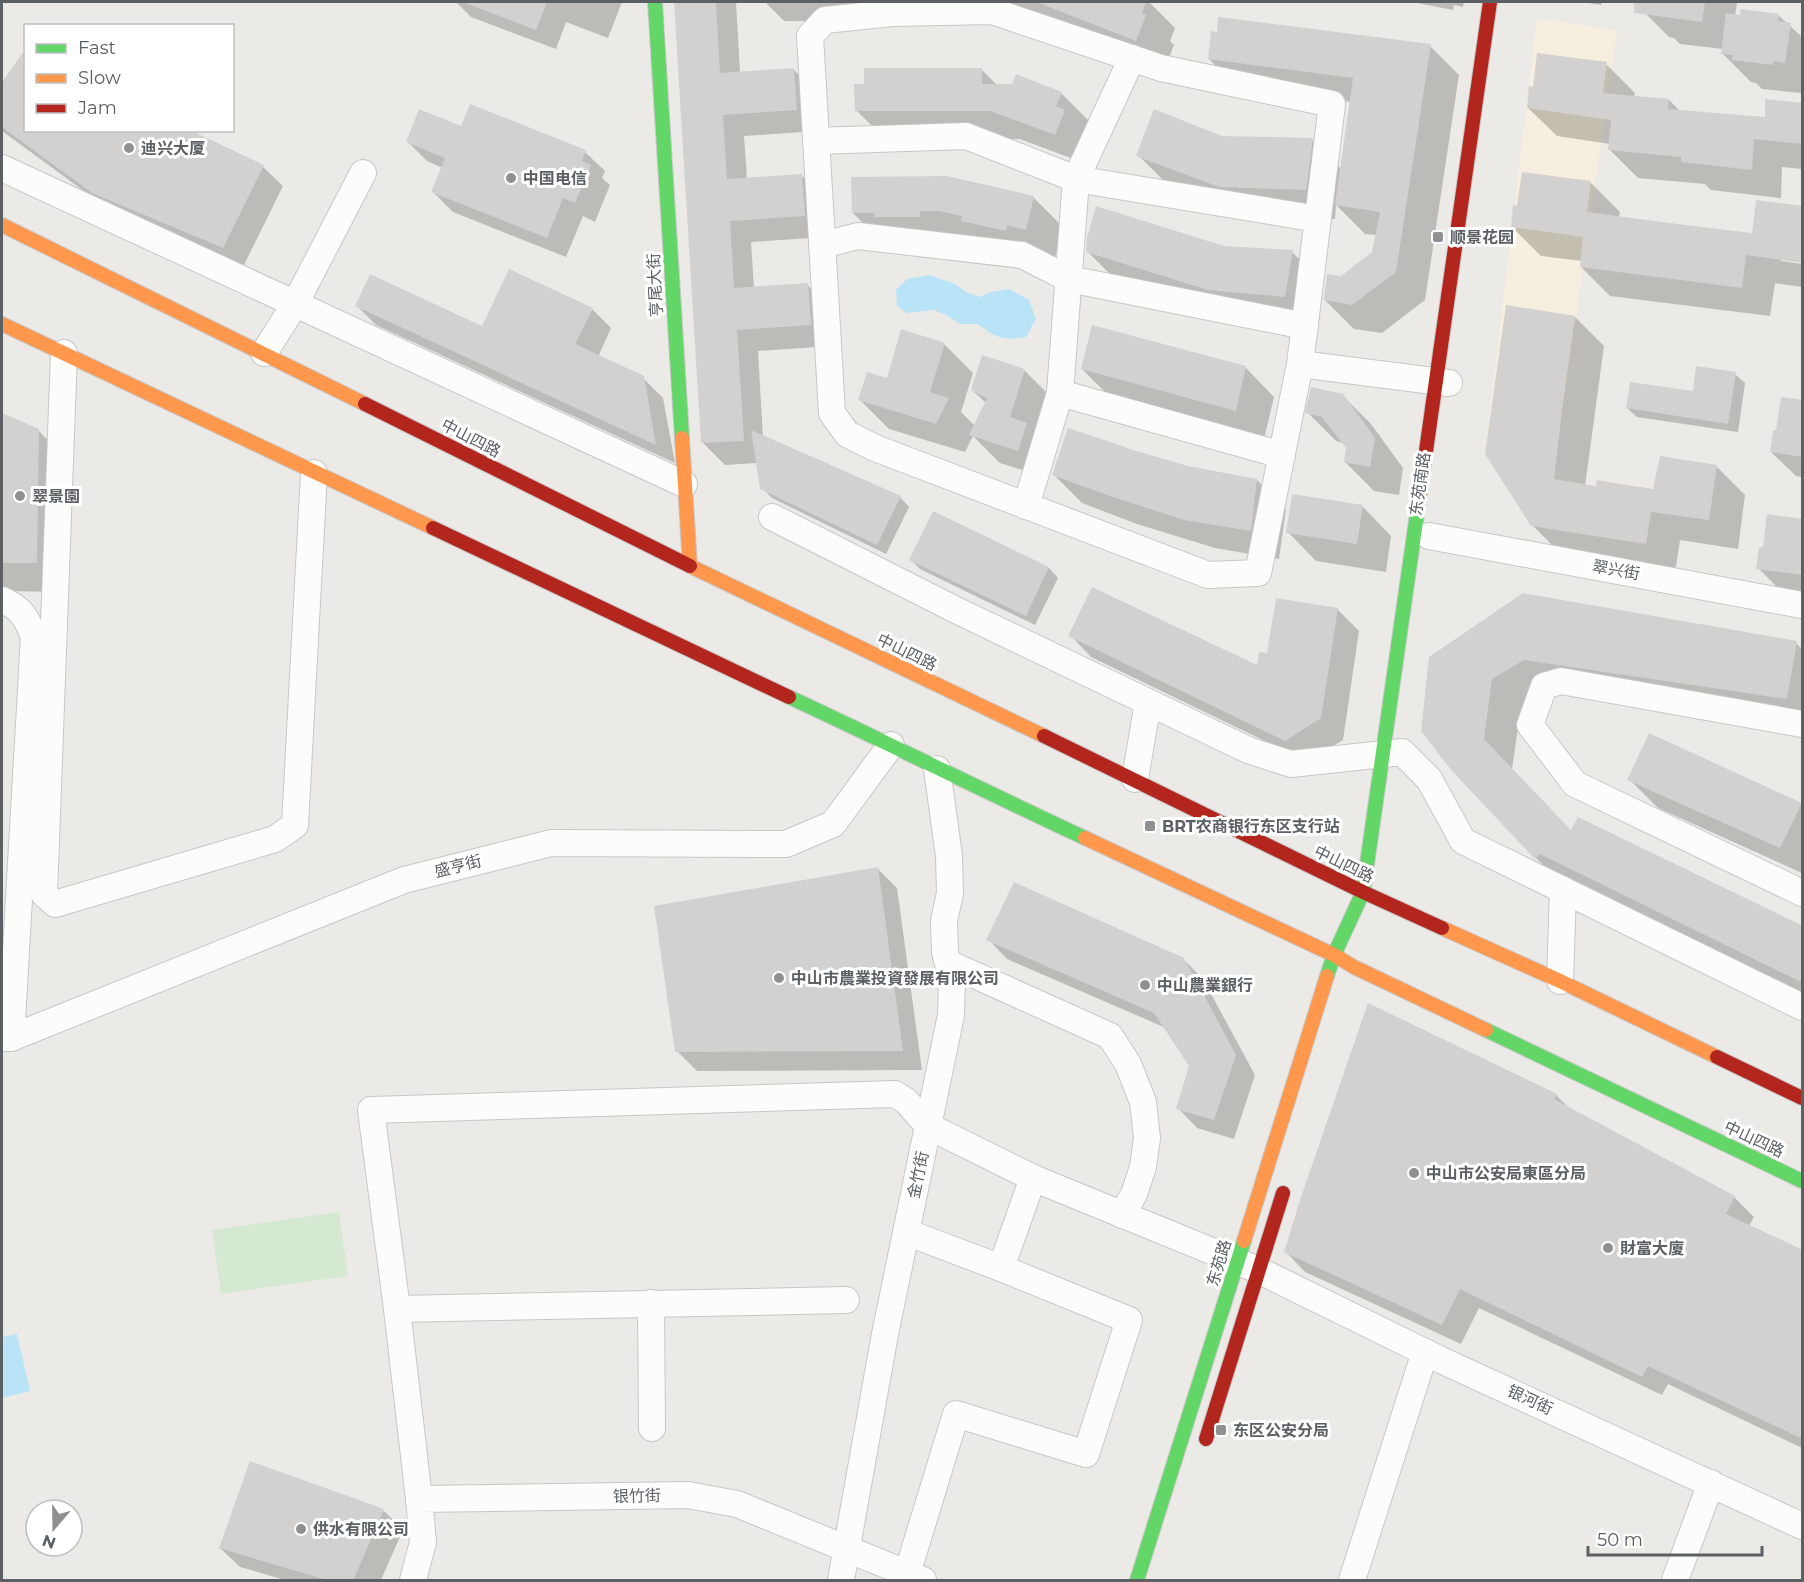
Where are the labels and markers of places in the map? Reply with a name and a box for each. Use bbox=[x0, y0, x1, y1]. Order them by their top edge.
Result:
place label: 迪兴大厦 bbox=[141, 139, 205, 158]
marker: 迪兴大厦 bbox=[122, 141, 136, 155]
place label: 中国电信 bbox=[523, 169, 587, 188]
marker: 中国电信 bbox=[504, 171, 518, 185]
place label: 顺景花园 bbox=[1450, 228, 1514, 247]
marker: 顺景花园 bbox=[1431, 230, 1445, 244]
place label: 翠景園 bbox=[32, 487, 80, 506]
marker: 翠景園 bbox=[13, 489, 27, 503]
place label: BRT农商银行东区支行站 bbox=[1162, 817, 1340, 836]
marker: BRT农商银行东区支行站 bbox=[1143, 819, 1157, 833]
place label: 中山市農業投資發展有限公司 bbox=[791, 969, 999, 988]
marker: 中山市農業投資發展有限公司 bbox=[772, 971, 786, 985]
place label: 中山農業銀行 bbox=[1157, 976, 1253, 995]
marker: 中山農業銀行 bbox=[1138, 978, 1152, 992]
place label: 中山市公安局東區分局 bbox=[1426, 1164, 1586, 1183]
marker: 中山市公安局東區分局 bbox=[1407, 1166, 1421, 1180]
place label: 財富大廈 bbox=[1620, 1239, 1684, 1258]
marker: 財富大廈 bbox=[1601, 1241, 1615, 1255]
place label: 东区公安分局 bbox=[1233, 1421, 1329, 1440]
marker: 东区公安分局 bbox=[1214, 1423, 1228, 1437]
place label: 供水有限公司 bbox=[313, 1520, 409, 1539]
marker: 供水有限公司 bbox=[294, 1522, 308, 1536]

